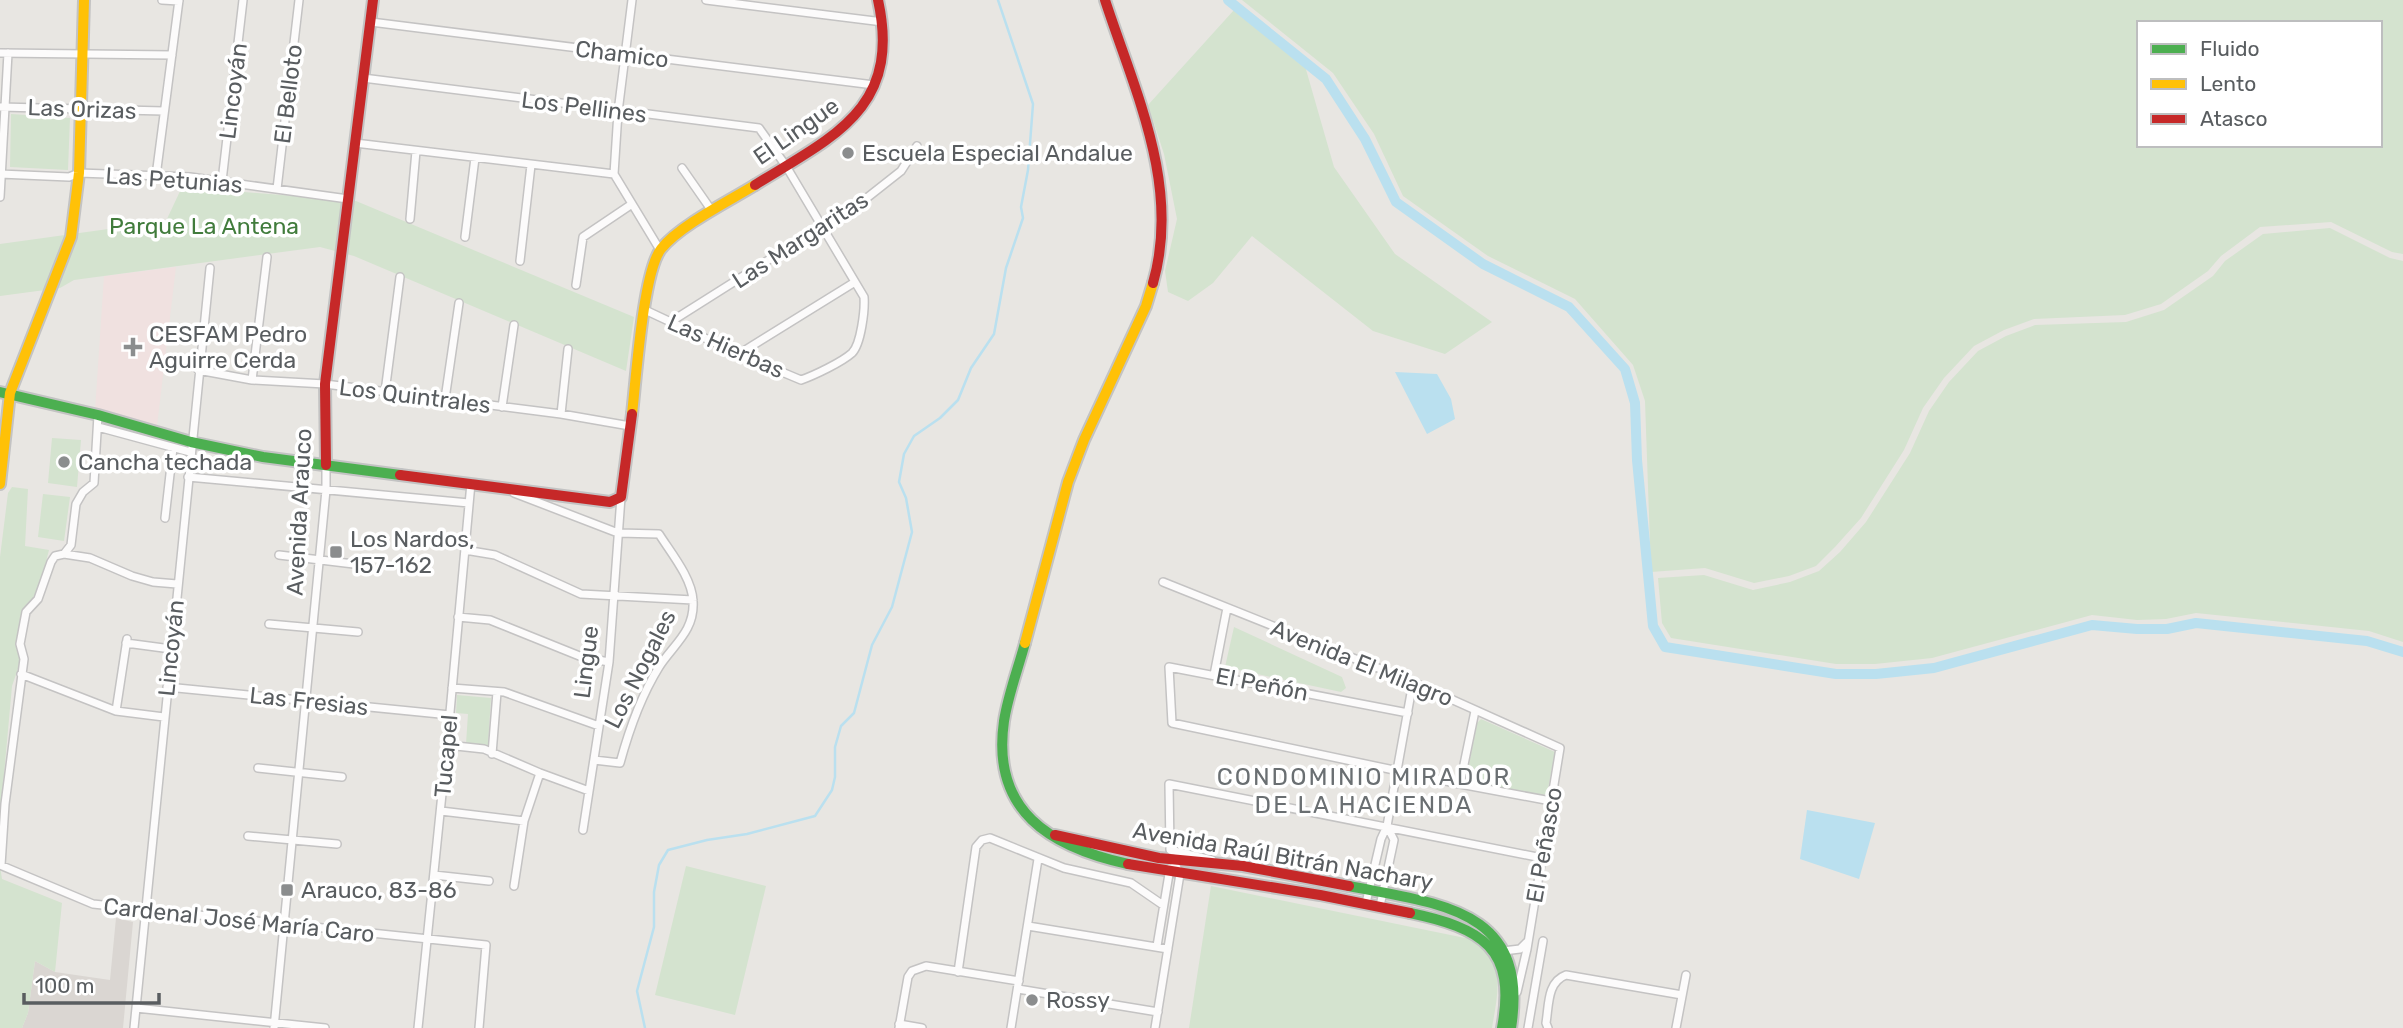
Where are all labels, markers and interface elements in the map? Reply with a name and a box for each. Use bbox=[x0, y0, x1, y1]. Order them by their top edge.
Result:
legend bbox=[2137, 21, 2382, 147]
street label: Chamico bbox=[574, 34, 670, 74]
text: Fluido bbox=[2200, 36, 2260, 61]
street label: Lincoyán bbox=[213, 41, 253, 141]
street label: El Belloto bbox=[268, 43, 308, 145]
text: Lento bbox=[2200, 71, 2256, 96]
street label: Los Pellines bbox=[520, 85, 648, 129]
street label: El Lingue bbox=[748, 91, 844, 171]
street label: Las Orizas bbox=[27, 93, 137, 125]
text: Atasco bbox=[2200, 106, 2268, 131]
place label: Escuela Especial Andalue bbox=[862, 139, 1133, 167]
marker: Escuela Especial Andalue bbox=[840, 145, 856, 161]
street label: Las Petunias bbox=[105, 161, 243, 199]
street label: Las Margaritas bbox=[727, 186, 873, 294]
park label: Parque La Antena bbox=[109, 212, 299, 240]
street label: Las Hierbas bbox=[663, 308, 789, 384]
place label: CESFAM Pedro Aguirre Cerda bbox=[149, 320, 307, 374]
marker: CESFAM Pedro Aguirre Cerda bbox=[123, 337, 143, 357]
street label: Los Quintrales bbox=[338, 373, 492, 419]
street label: Avenida Arauco bbox=[281, 428, 317, 596]
place label: Cancha techada bbox=[78, 448, 252, 476]
marker: Cancha techada bbox=[56, 454, 72, 470]
place label: Los Nardos, 157-162 bbox=[350, 525, 475, 579]
marker: Los Nardos, 157-162 bbox=[328, 544, 344, 560]
street label: Lincoyán bbox=[152, 598, 190, 698]
street label: Los Nogales bbox=[598, 605, 682, 733]
street label: Avenida El Milagro bbox=[1267, 614, 1457, 712]
street label: Lingue bbox=[568, 624, 604, 700]
street label: El Peñón bbox=[1213, 661, 1311, 707]
street label: Las Fresias bbox=[248, 681, 370, 721]
street label: Tucapel bbox=[428, 713, 464, 799]
district label: CONDOMINIO MIRADOR DE LA HACIENDA bbox=[1217, 763, 1511, 819]
street label: El Peñasco bbox=[1520, 785, 1568, 905]
street label: Avenida Raúl Bitrán Nachary bbox=[1131, 816, 1436, 896]
place label: Arauco, 83-86 bbox=[301, 876, 457, 904]
marker: Arauco, 83-86 bbox=[279, 882, 295, 898]
street label: Cardenal José María Caro bbox=[102, 892, 376, 948]
scale bar bbox=[24, 962, 159, 1006]
text: 100 m bbox=[35, 973, 94, 998]
place label: Rossy bbox=[1046, 986, 1110, 1014]
marker: Rossy bbox=[1024, 992, 1040, 1008]

